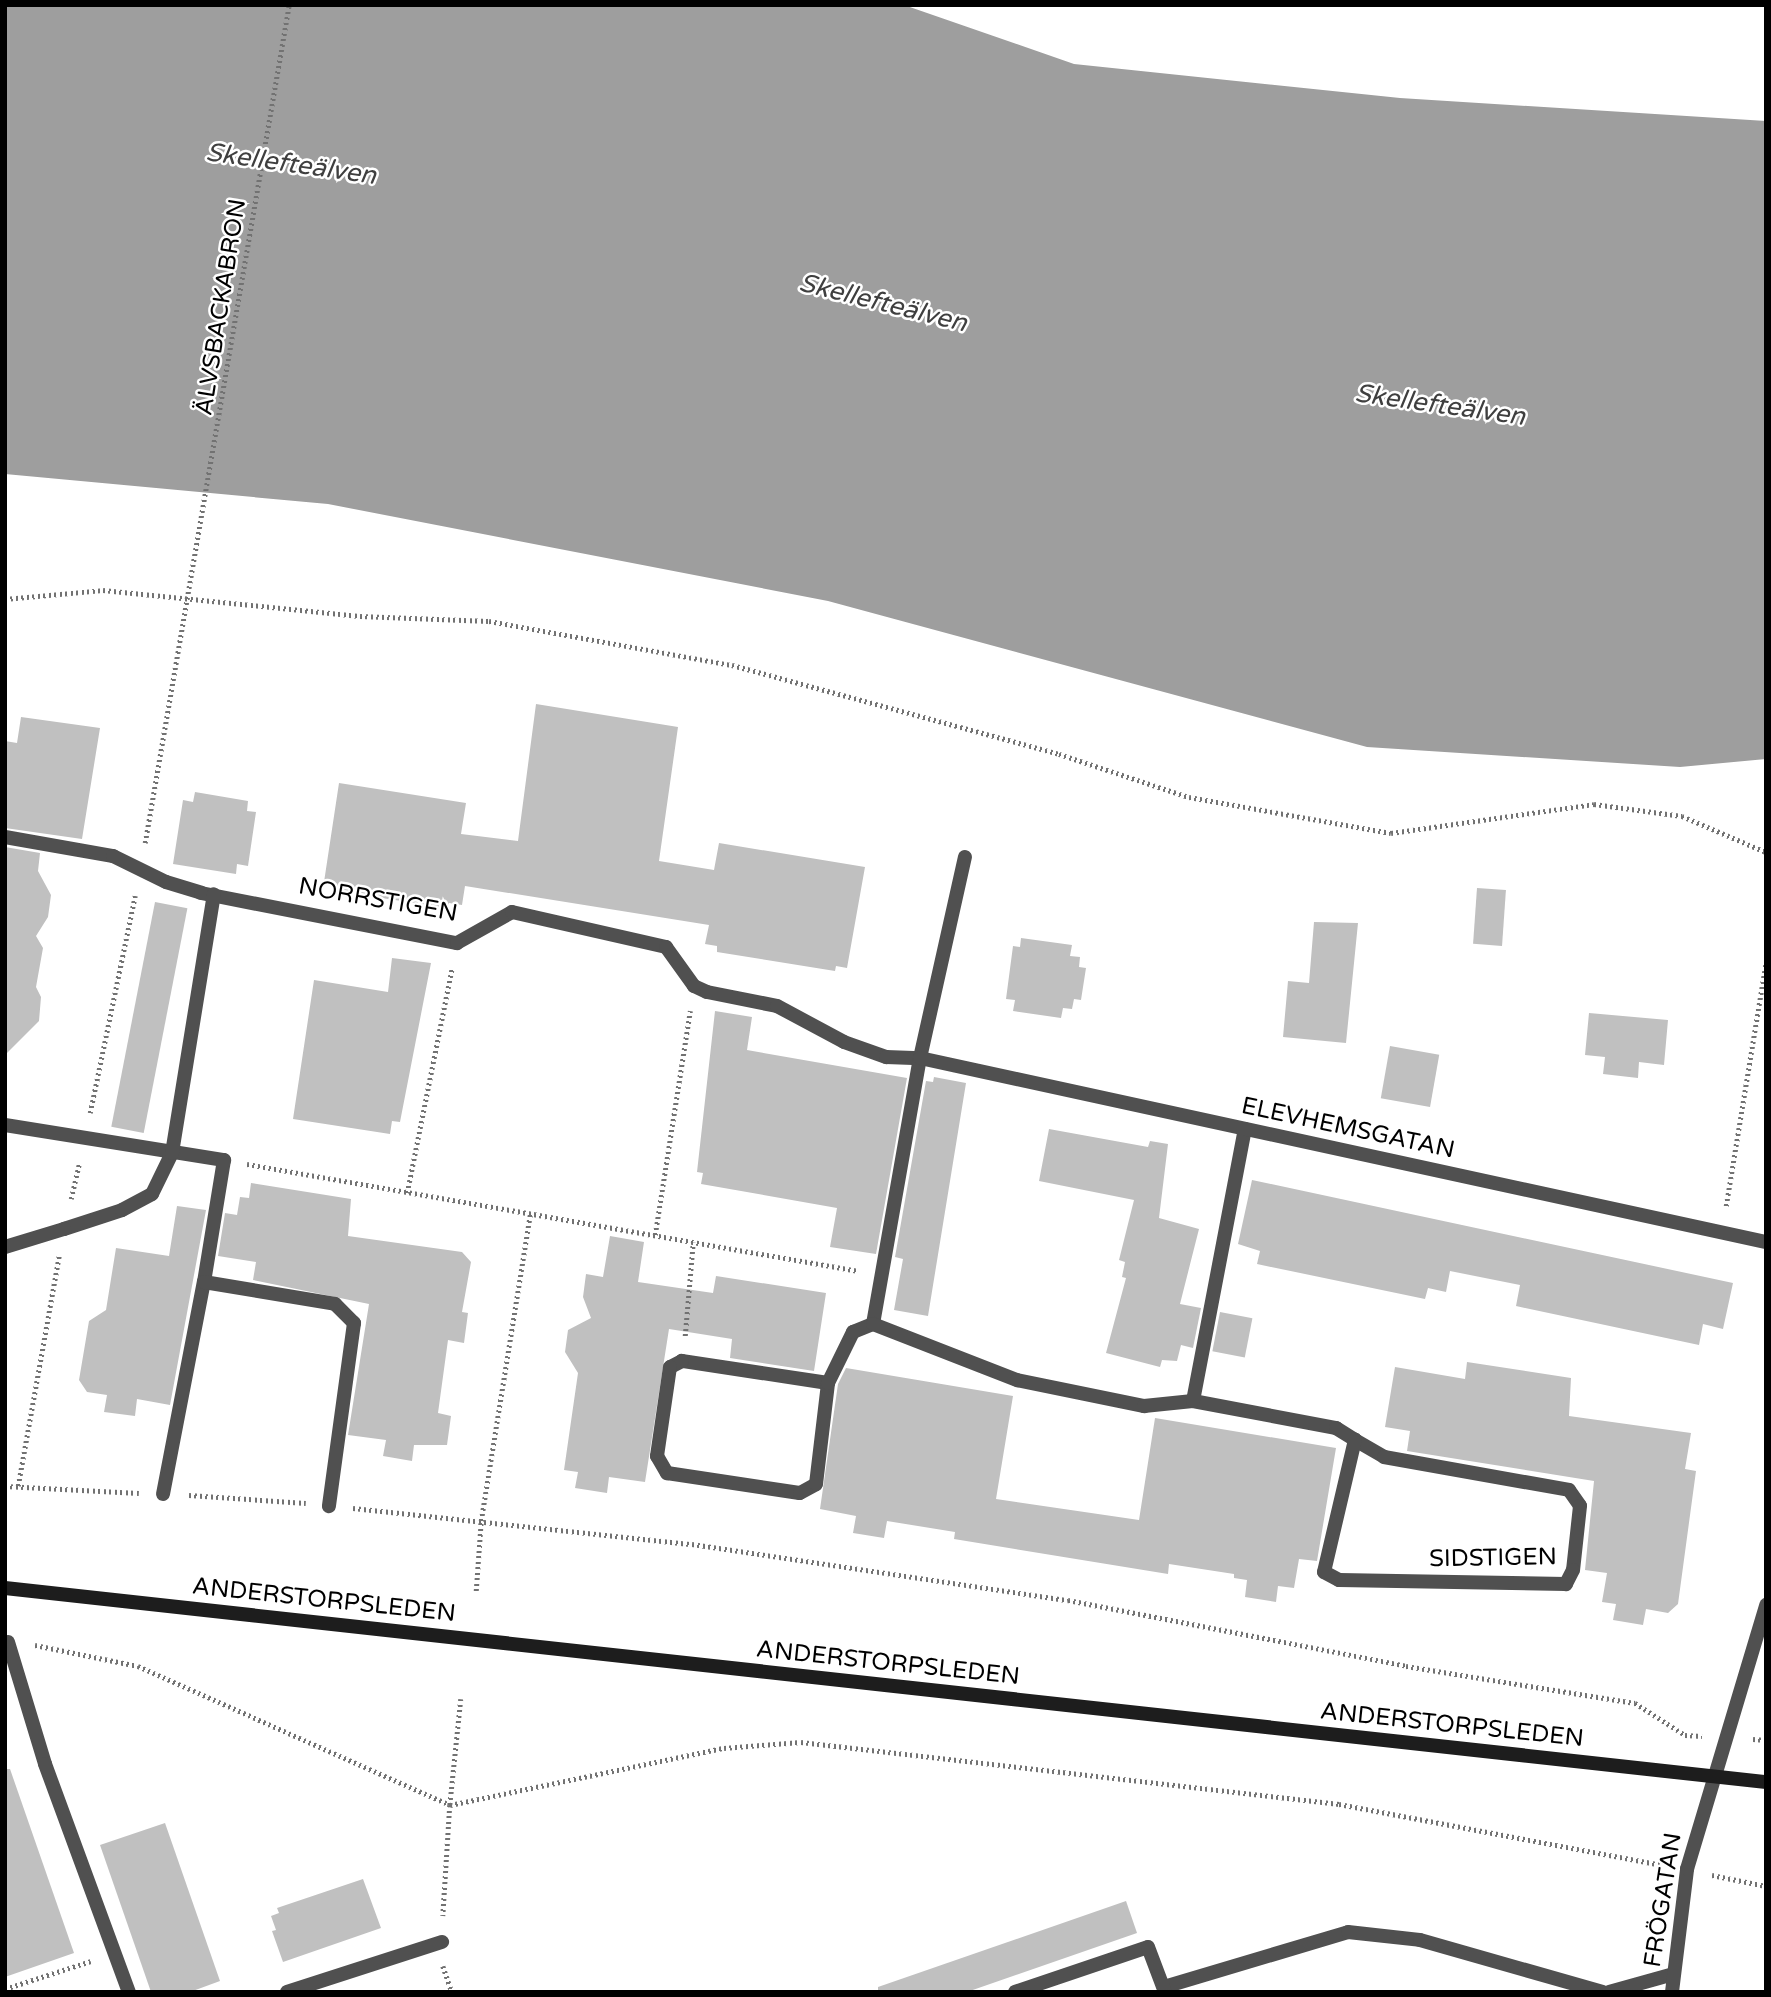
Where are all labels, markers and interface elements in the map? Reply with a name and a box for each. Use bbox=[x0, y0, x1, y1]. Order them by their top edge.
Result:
water label: Skellefteälven bbox=[204, 137, 378, 191]
street label: ÄLVSBACKABRON bbox=[190, 197, 252, 417]
water label: Skellefteälven bbox=[796, 267, 970, 339]
water label: Skellefteälven bbox=[1353, 378, 1527, 432]
street label: NORRSTIGEN bbox=[296, 872, 460, 928]
street label: ELEVHEMSGATAN bbox=[1239, 1091, 1457, 1165]
street label: SIDSTIGEN bbox=[1429, 1542, 1557, 1574]
street label: ANDERSTORPSLEDEN bbox=[191, 1572, 457, 1628]
street label: ANDERSTORPSLEDEN bbox=[755, 1635, 1021, 1691]
street label: ANDERSTORPSLEDEN bbox=[1319, 1697, 1585, 1753]
street label: FRÖGATAN bbox=[1638, 1831, 1688, 1969]

